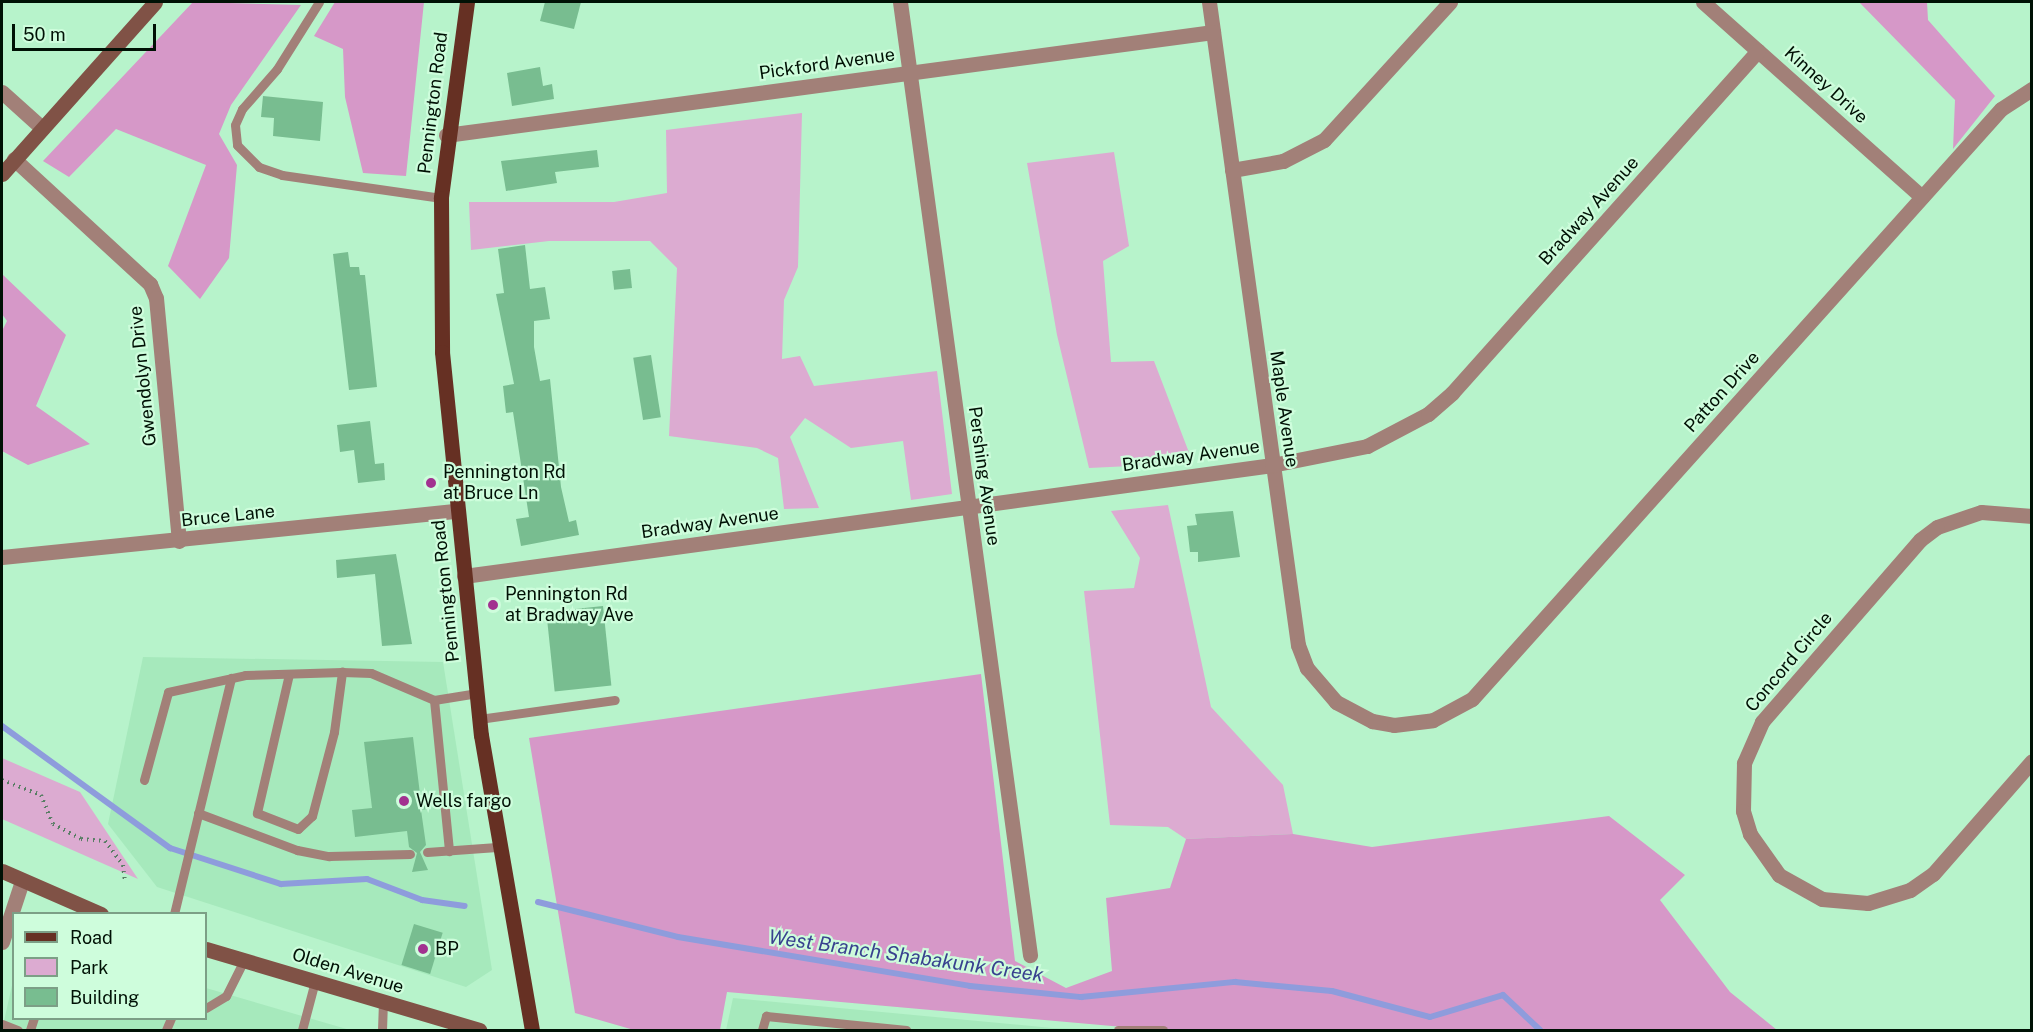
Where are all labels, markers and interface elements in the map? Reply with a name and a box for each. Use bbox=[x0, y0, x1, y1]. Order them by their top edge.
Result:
scale bar bbox=[15, 12, 159, 50]
text: 50 m bbox=[23, 24, 66, 45]
street label: Pennington Road bbox=[414, 31, 452, 175]
street label: Kinney Drive bbox=[1780, 42, 1872, 128]
street label: Pickford Avenue bbox=[758, 44, 896, 84]
street label: Bradway Avenue bbox=[1535, 152, 1643, 270]
street label: Gwendolyn Drive bbox=[125, 305, 161, 447]
street label: Patton Drive bbox=[1680, 347, 1764, 437]
street label: Maple Avenue bbox=[1265, 349, 1303, 469]
street label: Pershing Avenue bbox=[964, 405, 1004, 547]
street label: Bradway Avenue bbox=[1121, 436, 1261, 476]
place label: Pennington Rd at Bruce Ln bbox=[443, 462, 566, 504]
marker: Pennington Rd at Bruce Ln bbox=[424, 476, 438, 490]
street label: Bruce Lane bbox=[180, 500, 276, 532]
street label: Bradway Avenue bbox=[640, 503, 780, 543]
street label: Pennington Road bbox=[428, 519, 464, 663]
place label: Pennington Rd at Bradway Ave bbox=[505, 584, 634, 626]
marker: Pennington Rd at Bradway Ave bbox=[486, 598, 500, 612]
street label: Concord Circle bbox=[1741, 608, 1837, 716]
place label: Wells fargo bbox=[416, 790, 511, 812]
marker: Wells fargo bbox=[397, 794, 411, 808]
legend bbox=[12, 912, 207, 1020]
water label: West Branch Shabakunk Creek bbox=[767, 925, 1045, 987]
text: Road bbox=[70, 927, 113, 948]
place label: BP bbox=[435, 938, 459, 960]
marker: BP bbox=[416, 942, 430, 956]
street label: Olden Avenue bbox=[290, 944, 406, 998]
text: Park bbox=[70, 957, 108, 978]
text: Building bbox=[70, 987, 139, 1008]

